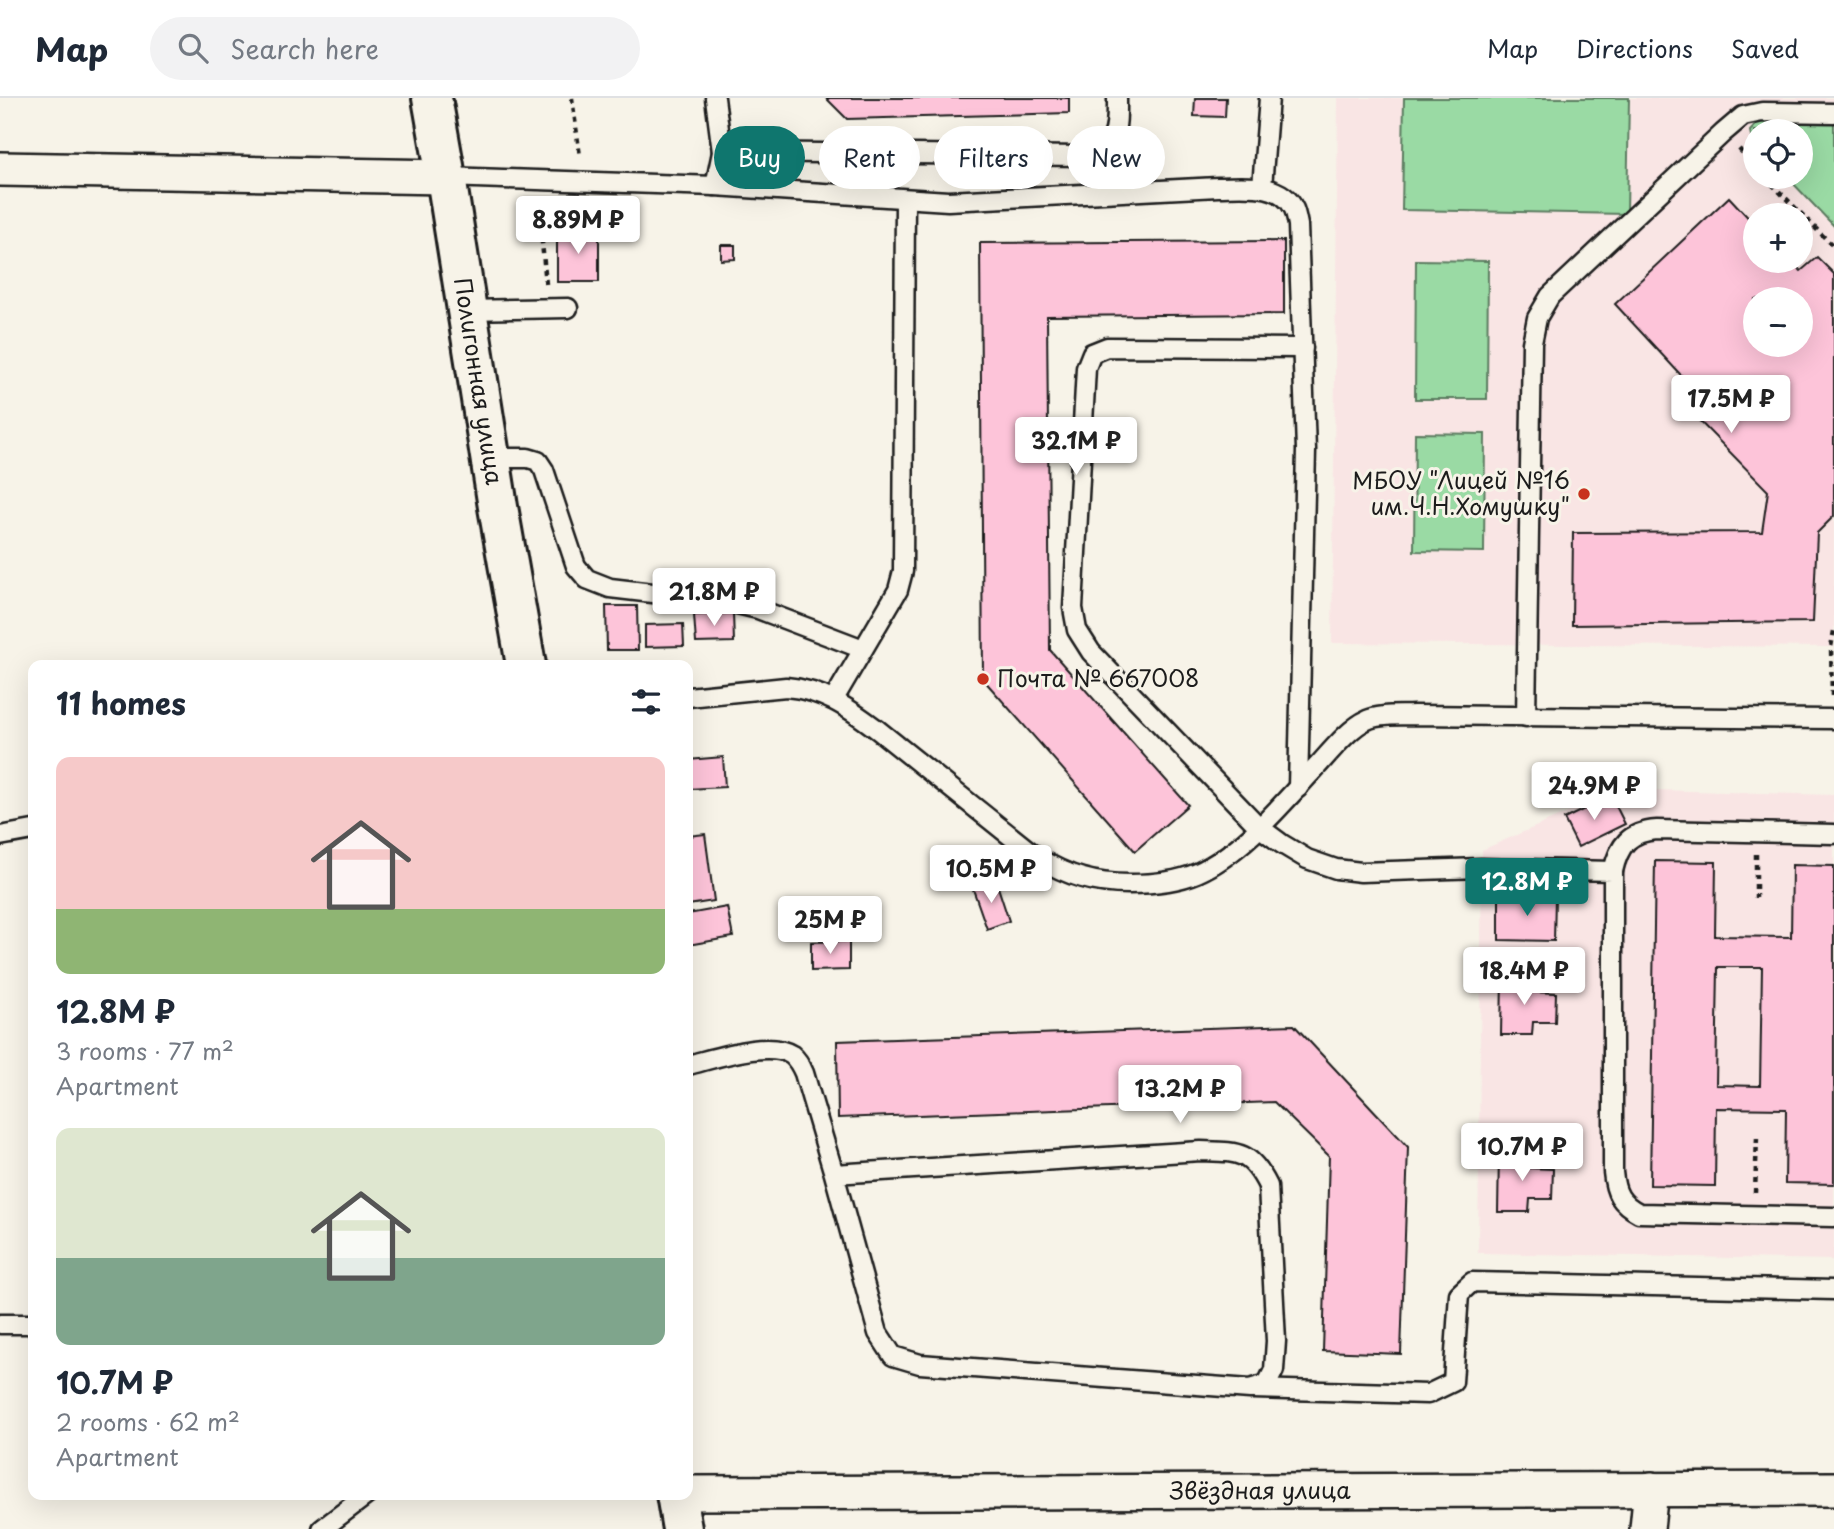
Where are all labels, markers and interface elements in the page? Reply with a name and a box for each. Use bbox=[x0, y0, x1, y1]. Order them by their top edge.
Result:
search box bbox=[150, 17, 640, 80]
text: Map bbox=[35, 23, 108, 73]
icon: search bbox=[174, 29, 212, 67]
text: Search here bbox=[230, 29, 379, 68]
text: Map bbox=[1487, 30, 1538, 66]
text: Directions bbox=[1576, 30, 1693, 66]
text: Saved bbox=[1731, 30, 1799, 66]
map controls bbox=[1743, 119, 1813, 357]
button: locate bbox=[1743, 119, 1813, 189]
chip: Buy bbox=[714, 126, 805, 189]
chip: Rent bbox=[819, 126, 920, 189]
chip: Filters bbox=[934, 126, 1053, 189]
chip: New bbox=[1067, 126, 1165, 189]
pin: 8.89M ₽ bbox=[513, 197, 643, 256]
text: 8.89M ₽ bbox=[532, 201, 624, 236]
button: + bbox=[1743, 203, 1813, 273]
street label: Полигонная улица bbox=[446, 275, 513, 488]
button: − bbox=[1743, 287, 1813, 357]
pin: 17.5M ₽ bbox=[1666, 376, 1796, 435]
text: 17.5M ₽ bbox=[1687, 380, 1775, 415]
pin: 32.1M ₽ bbox=[1011, 418, 1141, 477]
text: 32.1M ₽ bbox=[1031, 422, 1121, 457]
place label: МБОУ "Лицей №16 им.Ч.Н.Хомушку" bbox=[1352, 462, 1570, 523]
marker: МБОУ "Лицей №16 им.Ч.Н.Хомушку" bbox=[1576, 486, 1592, 502]
pin: 21.8M ₽ bbox=[649, 568, 779, 628]
text: 21.8M ₽ bbox=[669, 573, 759, 608]
place label: Почта № 667008 bbox=[997, 660, 1199, 695]
marker: Почта № 667008 bbox=[975, 671, 991, 687]
text: 11 homes bbox=[56, 680, 186, 725]
icon: filters bbox=[627, 683, 665, 721]
pin: 24.9M ₽ bbox=[1529, 762, 1659, 822]
text: 24.9M ₽ bbox=[1548, 767, 1640, 802]
icon: home bbox=[298, 802, 424, 928]
pin: 10.5M ₽ bbox=[926, 846, 1056, 905]
text: 10.5M ₽ bbox=[946, 850, 1036, 885]
pin: 12.8M ₽ bbox=[1462, 858, 1592, 918]
text: 12.8M ₽ bbox=[1481, 863, 1573, 898]
pin: 25M ₽ bbox=[781, 896, 879, 956]
text: 25M ₽ bbox=[794, 901, 866, 936]
pin: 18.4M ₽ bbox=[1459, 948, 1589, 1007]
text: 18.4M ₽ bbox=[1479, 952, 1569, 987]
text: 12.8M ₽ bbox=[56, 988, 175, 1033]
text: 3 rooms · 77 m² bbox=[56, 1033, 234, 1068]
pin: 13.2M ₽ bbox=[1115, 1066, 1245, 1125]
text: Apartment bbox=[56, 1068, 179, 1103]
text: 13.2M ₽ bbox=[1134, 1070, 1226, 1105]
pin: 10.7M ₽ bbox=[1457, 1124, 1587, 1183]
text: 10.7M ₽ bbox=[1477, 1128, 1567, 1163]
icon: home bbox=[298, 1173, 424, 1299]
text: 10.7M ₽ bbox=[56, 1359, 173, 1404]
text: 2 rooms · 62 m² bbox=[56, 1404, 240, 1439]
text: Apartment bbox=[56, 1439, 179, 1474]
street label: Звёздная улица bbox=[1169, 1472, 1351, 1507]

